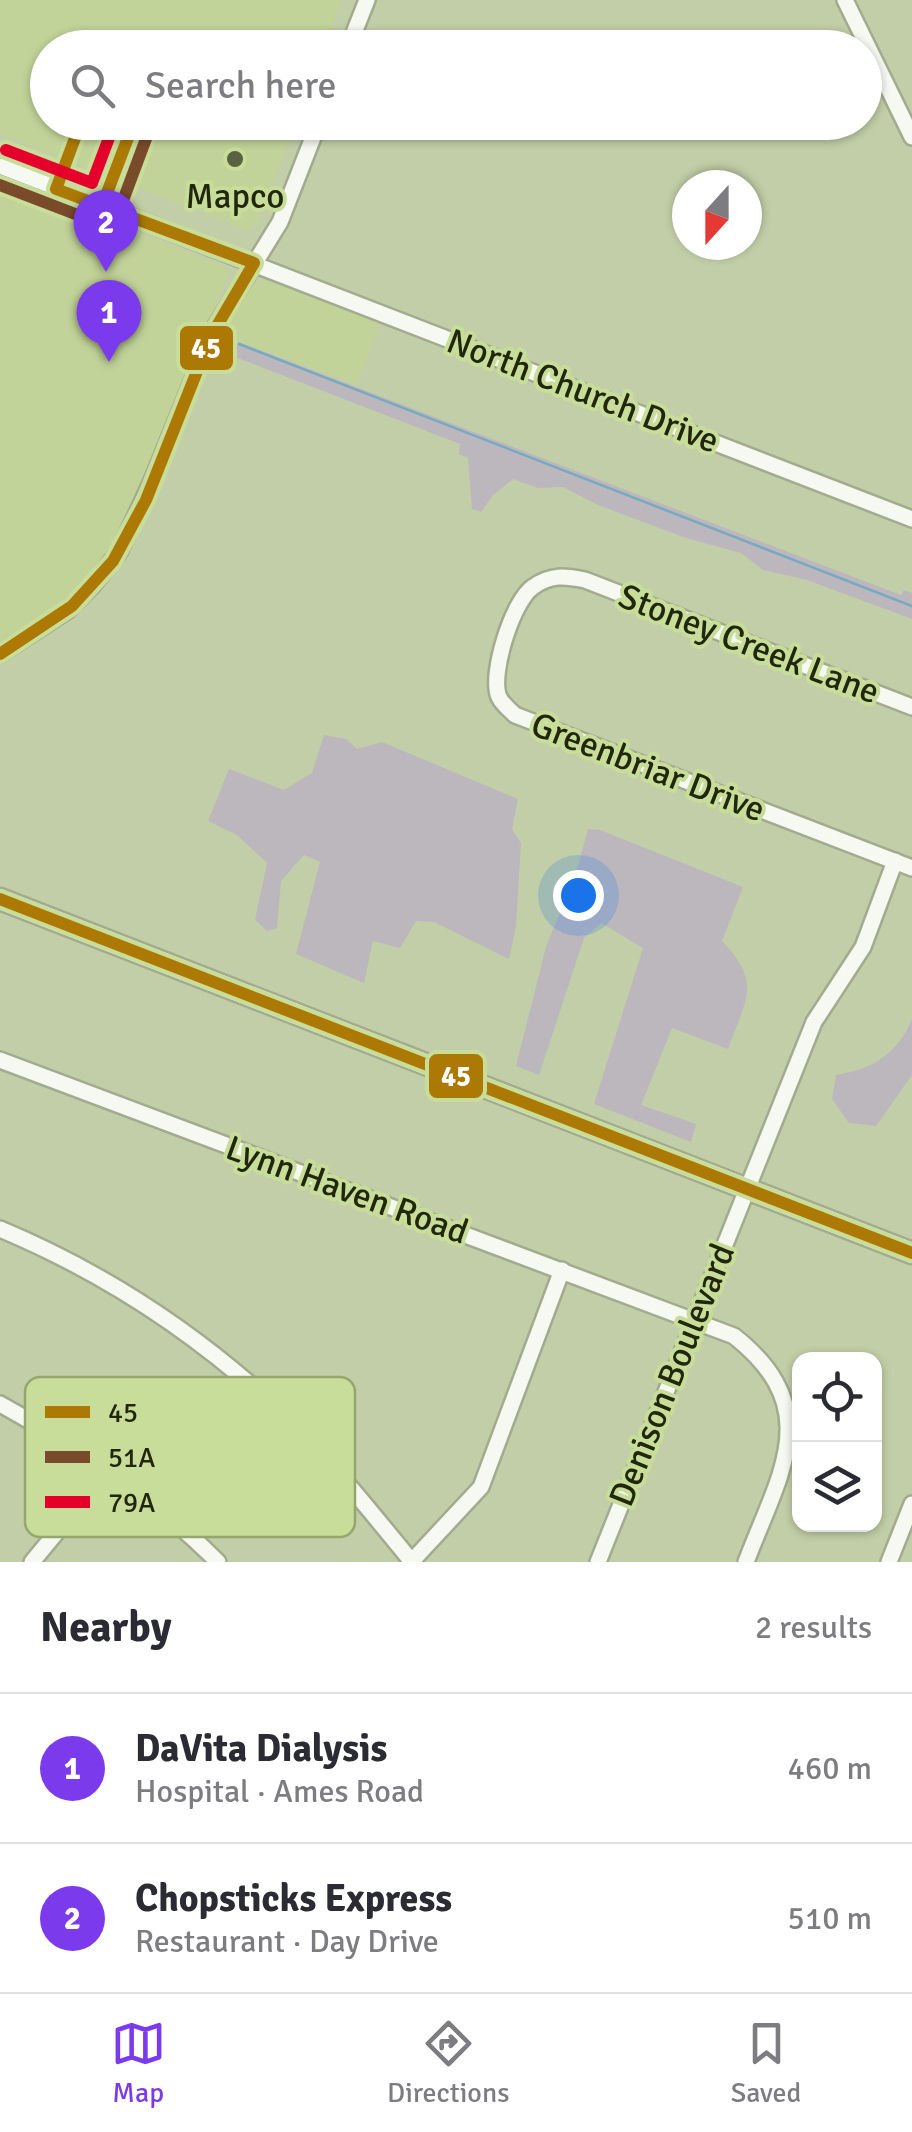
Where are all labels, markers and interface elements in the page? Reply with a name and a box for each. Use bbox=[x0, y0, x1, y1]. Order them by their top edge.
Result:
search box bbox=[30, 30, 882, 140]
icon: search bbox=[65, 58, 120, 113]
text: Search here bbox=[145, 62, 337, 109]
marker: Mapco bbox=[224, 148, 246, 170]
north arrow bbox=[672, 170, 762, 260]
place label: Mapco bbox=[185, 175, 285, 218]
pin: 2 bbox=[74, 190, 138, 272]
pin: 1 bbox=[76, 280, 142, 362]
street label: North Church Drive bbox=[441, 319, 725, 463]
line badge: 45 bbox=[178, 324, 235, 372]
text: 45 bbox=[191, 332, 221, 366]
street label: Stoney Creek Lane bbox=[613, 575, 885, 713]
street label: Greenbriar Drive bbox=[525, 703, 771, 831]
your location bbox=[553, 870, 604, 921]
line badge: 45 bbox=[427, 1052, 485, 1100]
text: 45 bbox=[441, 1060, 471, 1094]
street label: Lynn Haven Road bbox=[220, 1126, 474, 1254]
street label: Denison Boulevard bbox=[600, 1237, 744, 1513]
map controls bbox=[792, 1352, 882, 1532]
button: locate bbox=[792, 1352, 882, 1442]
legend bbox=[25, 1377, 355, 1537]
text: 45 bbox=[108, 1396, 138, 1430]
text: 51A bbox=[108, 1441, 155, 1475]
button: layers bbox=[792, 1442, 882, 1532]
text: 79A bbox=[108, 1486, 155, 1520]
text: Nearby bbox=[40, 1602, 172, 1653]
text: 2 results bbox=[755, 1608, 872, 1647]
text: DaVita Dialysis bbox=[135, 1725, 387, 1772]
text: 1 bbox=[64, 1749, 81, 1788]
text: 460 m bbox=[788, 1749, 872, 1788]
text: Hospital · Ames Road bbox=[135, 1772, 424, 1811]
text: Chopsticks Express bbox=[135, 1875, 452, 1922]
text: 2 bbox=[64, 1899, 81, 1938]
text: 510 m bbox=[788, 1899, 872, 1938]
text: Restaurant · Day Drive bbox=[135, 1922, 439, 1961]
tab: Map bbox=[111, 2016, 166, 2110]
tab: Directions bbox=[387, 2016, 509, 2110]
tab: Saved bbox=[731, 2016, 801, 2110]

